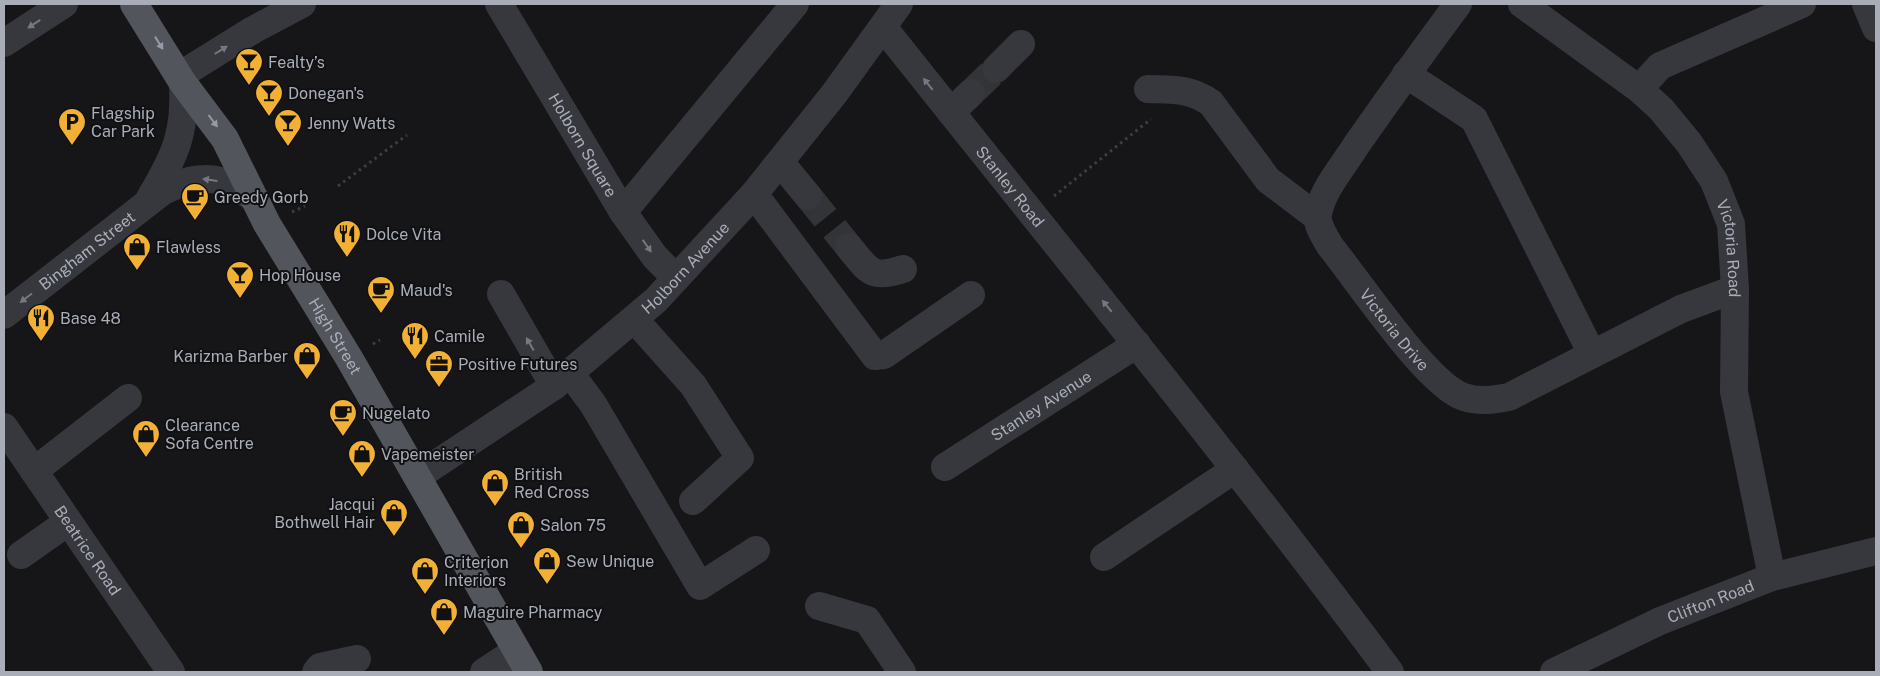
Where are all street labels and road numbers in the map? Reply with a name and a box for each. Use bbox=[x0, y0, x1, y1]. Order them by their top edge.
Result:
street label: Holborn Square bbox=[545, 89, 621, 200]
street label: Stanley Road bbox=[972, 142, 1048, 231]
street label: Victoria Road bbox=[1713, 197, 1745, 297]
street label: Bingham Street bbox=[35, 207, 139, 294]
street label: Holborn Avenue bbox=[638, 218, 733, 318]
street label: Victoria Drive bbox=[1356, 285, 1433, 375]
street label: High Street bbox=[305, 294, 366, 378]
street label: Stanley Avenue bbox=[987, 366, 1095, 445]
street label: Beatrice Road bbox=[51, 502, 125, 599]
street label: Clifton Road bbox=[1664, 576, 1757, 627]

